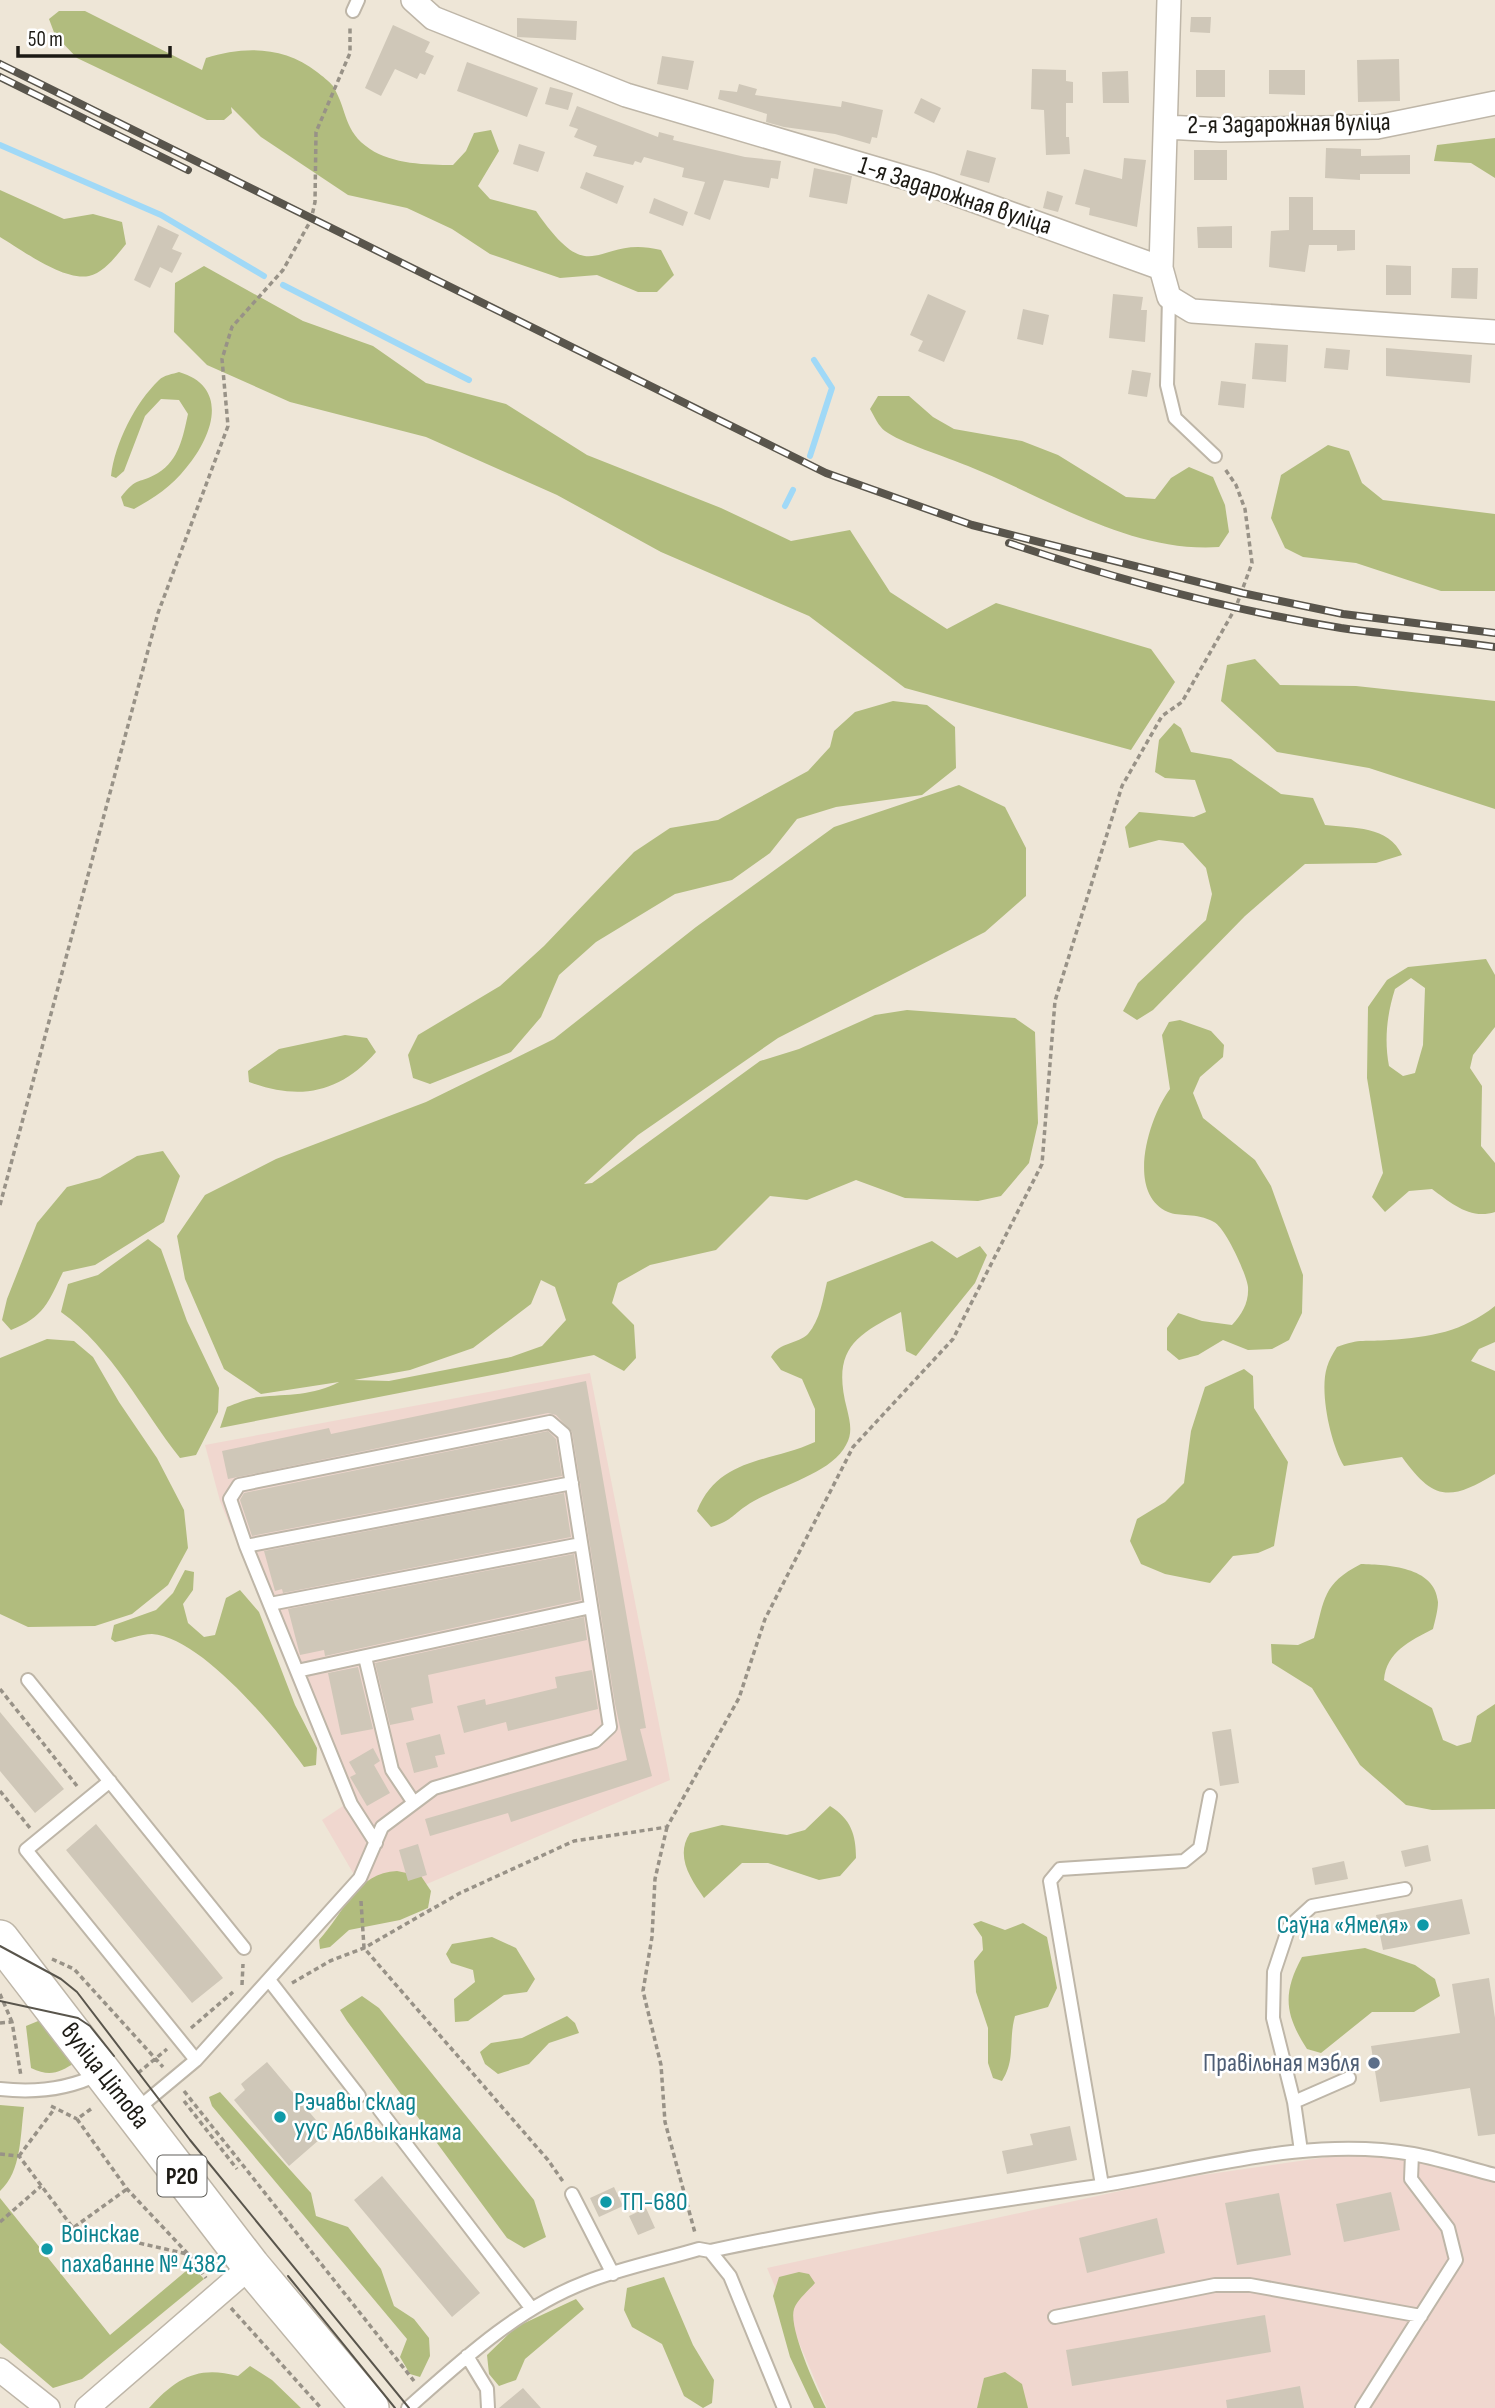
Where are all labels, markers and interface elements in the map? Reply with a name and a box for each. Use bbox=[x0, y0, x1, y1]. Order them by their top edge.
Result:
scale bar bbox=[18, 14, 170, 58]
text: 50 m bbox=[28, 27, 63, 52]
street label: 2-я Задарожная вуліца bbox=[1187, 107, 1391, 141]
street label: 1-я Задарожная вуліца bbox=[854, 150, 1056, 242]
place label: Саўна «Ямеля» bbox=[1277, 1910, 1409, 1941]
marker: Саўна «Ямеля» bbox=[1415, 1917, 1431, 1933]
street label: вуліца Цітова bbox=[54, 2017, 156, 2135]
place label: Правільная мэбля bbox=[1203, 2048, 1360, 2079]
marker: Правільная мэбля bbox=[1366, 2055, 1382, 2071]
place label: Рэчавы склад УУС Аблвыканкама bbox=[294, 2087, 462, 2148]
marker: Рэчавы склад УУС Аблвыканкама bbox=[272, 2109, 288, 2125]
road number: Р20 bbox=[158, 2155, 206, 2196]
place label: ТП-680 bbox=[620, 2187, 688, 2218]
marker: ТП-680 bbox=[598, 2194, 614, 2210]
place label: Воінскае пахаванне № 4382 bbox=[61, 2219, 227, 2280]
marker: Воінскае пахаванне № 4382 bbox=[39, 2241, 55, 2257]

